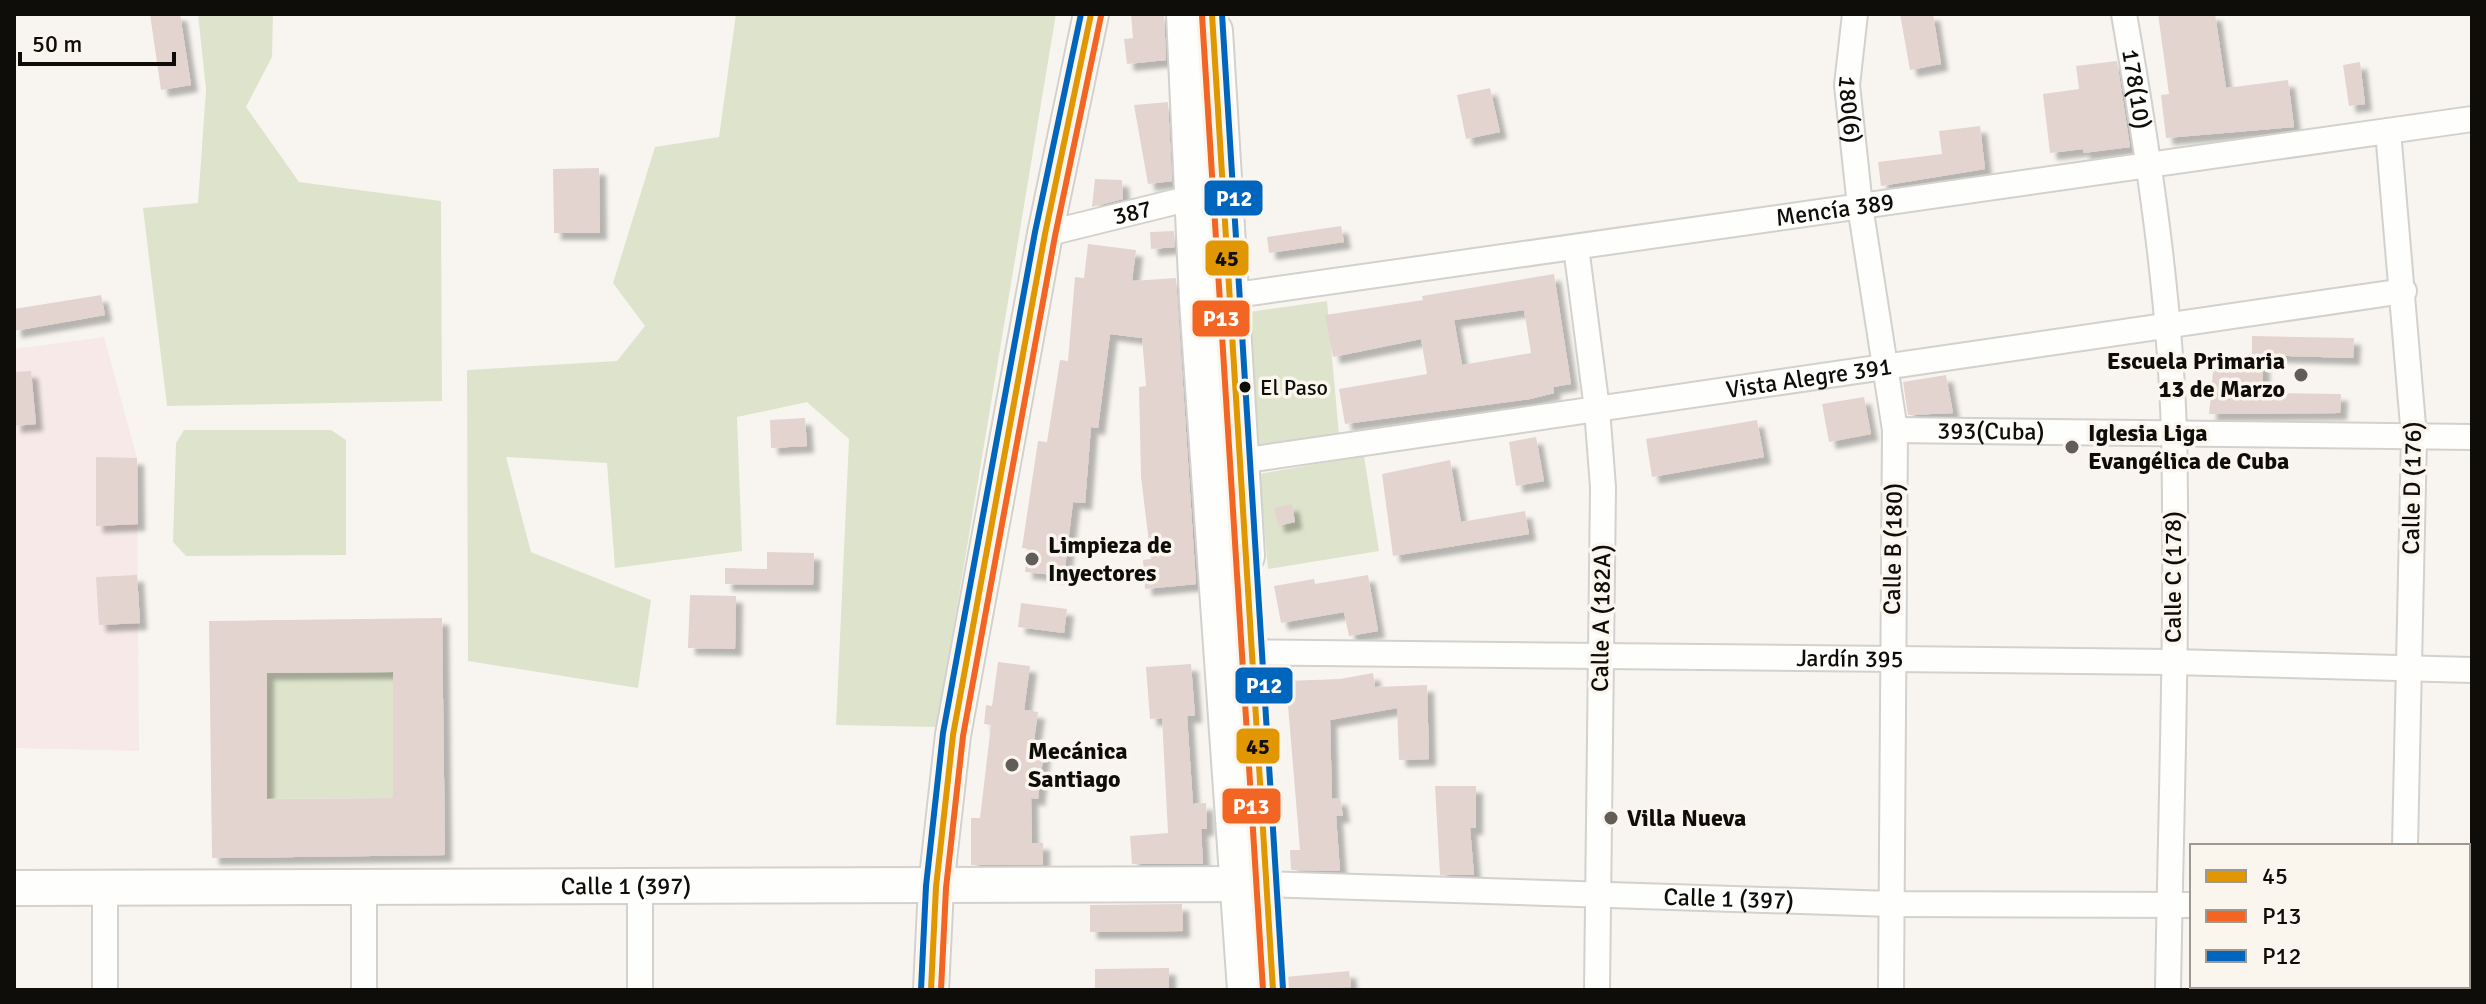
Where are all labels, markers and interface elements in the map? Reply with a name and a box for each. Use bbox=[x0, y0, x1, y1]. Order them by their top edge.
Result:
scale bar bbox=[20, 16, 174, 66]
text: 50 m bbox=[32, 29, 82, 59]
street label: 178(10) bbox=[2115, 47, 2158, 131]
street label: 180(6) bbox=[1832, 74, 1868, 145]
line badge: P12 bbox=[1203, 179, 1264, 217]
text: P12 bbox=[1216, 185, 1252, 212]
street label: Mencía 389 bbox=[1774, 187, 1896, 233]
street label: 387 bbox=[1110, 193, 1155, 232]
line badge: 45 bbox=[1204, 239, 1250, 277]
text: 45 bbox=[1215, 245, 1239, 272]
line badge: P13 bbox=[1191, 299, 1251, 338]
text: P13 bbox=[1203, 305, 1239, 332]
place label: Escuela Primaria 13 de Marzo bbox=[2107, 346, 2285, 404]
street label: Vista Alegre 391 bbox=[1724, 351, 1894, 405]
marker: Escuela Primaria 13 de Marzo bbox=[2292, 366, 2310, 384]
place label: El Paso bbox=[1260, 374, 1328, 401]
marker: El Paso bbox=[1237, 379, 1253, 395]
street label: 393(Cuba) bbox=[1937, 416, 2045, 447]
place label: Iglesia Liga Evangélica de Cuba bbox=[2088, 418, 2289, 476]
street label: Calle D (176) bbox=[2396, 421, 2428, 555]
marker: Iglesia Liga Evangélica de Cuba bbox=[2063, 438, 2081, 456]
street label: Calle B (180) bbox=[1877, 483, 1909, 615]
street label: Calle C (178) bbox=[2158, 511, 2188, 643]
place label: Limpieza de Inyectores bbox=[1048, 530, 1172, 588]
street label: Calle A (182A) bbox=[1585, 544, 1617, 692]
marker: Limpieza de Inyectores bbox=[1023, 550, 1041, 568]
street label: Jardín 395 bbox=[1796, 643, 1904, 674]
line badge: P12 bbox=[1234, 666, 1294, 705]
text: P12 bbox=[1246, 672, 1282, 699]
line badge: 45 bbox=[1235, 727, 1281, 765]
text: 45 bbox=[1246, 733, 1270, 760]
place label: Mecánica Santiago bbox=[1028, 736, 1128, 794]
marker: Mecánica Santiago bbox=[1003, 756, 1021, 774]
line badge: P13 bbox=[1221, 787, 1282, 825]
text: P13 bbox=[1233, 793, 1269, 820]
place label: Villa Nueva bbox=[1627, 803, 1746, 833]
marker: Villa Nueva bbox=[1602, 809, 1620, 827]
legend bbox=[2190, 844, 2470, 988]
text: 45 bbox=[2262, 861, 2288, 891]
street label: Calle 1 (397) bbox=[561, 871, 691, 901]
street label: Calle 1 (397) bbox=[1663, 882, 1794, 916]
text: P13 bbox=[2262, 901, 2302, 931]
text: P12 bbox=[2262, 941, 2302, 971]

